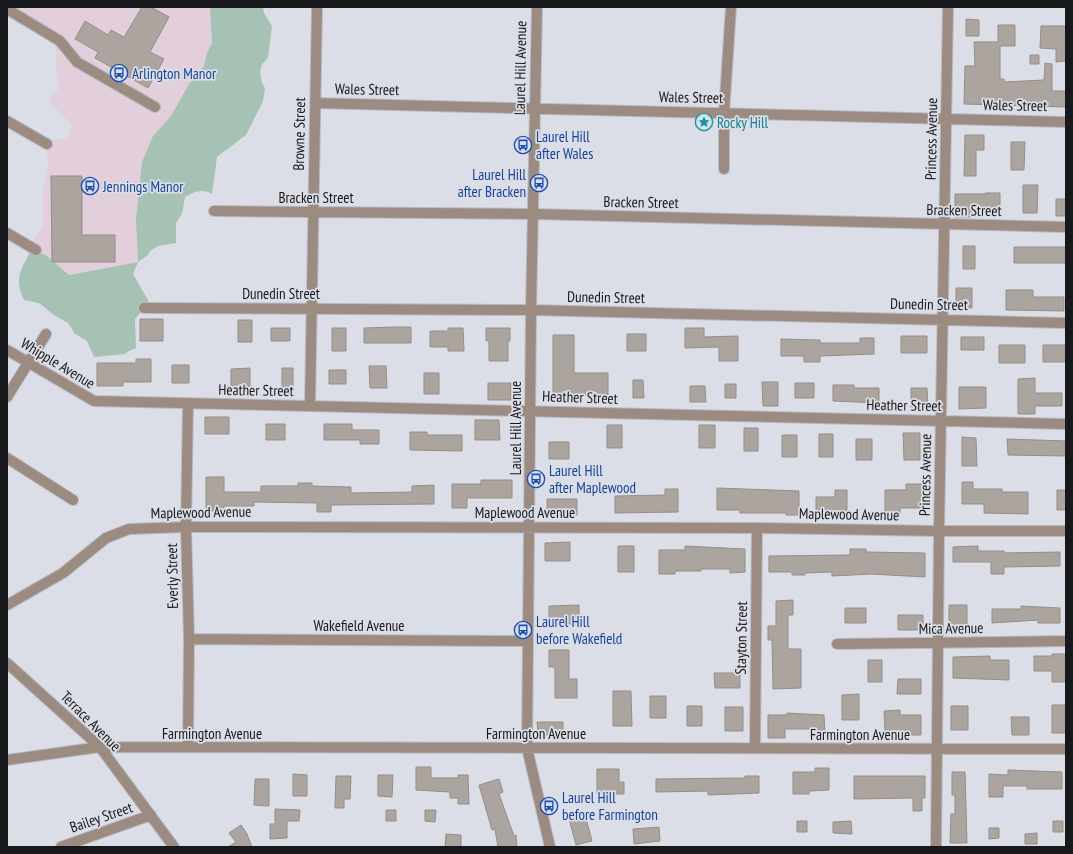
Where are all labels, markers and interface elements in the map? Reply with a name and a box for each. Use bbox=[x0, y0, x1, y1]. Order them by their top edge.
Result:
street label: Laurel Hill Avenue bbox=[510, 21, 530, 115]
bus stop icon: Arlington Manor bbox=[109, 63, 129, 83]
place label: Arlington Manor bbox=[132, 64, 217, 83]
street label: Wales Street bbox=[335, 79, 399, 99]
street label: Wales Street bbox=[659, 87, 723, 107]
street label: Wales Street bbox=[983, 95, 1047, 115]
street label: Browne Street bbox=[289, 97, 309, 171]
street label: Princess Avenue bbox=[921, 98, 941, 180]
place icon: Rocky Hill bbox=[694, 112, 714, 132]
place label: Rocky Hill bbox=[717, 113, 768, 132]
place label: Laurel Hill after Wales bbox=[536, 127, 593, 163]
bus stop icon: Laurel Hill after Wales bbox=[513, 135, 533, 155]
place label: Laurel Hill after Bracken bbox=[458, 165, 526, 201]
bus stop icon: Laurel Hill after Bracken bbox=[529, 173, 549, 193]
bus stop icon: Jennings Manor bbox=[80, 176, 100, 196]
place label: Jennings Manor bbox=[102, 177, 184, 196]
street label: Bracken Street bbox=[278, 188, 354, 207]
street label: Bracken Street bbox=[603, 192, 679, 212]
street label: Bracken Street bbox=[926, 200, 1002, 220]
street label: Dunedin Street bbox=[242, 284, 320, 303]
street label: Dunedin Street bbox=[567, 287, 645, 307]
street label: Dunedin Street bbox=[890, 294, 968, 314]
street label: Whipple Avenue bbox=[17, 333, 99, 393]
street label: Heather Street bbox=[218, 380, 294, 400]
street label: Laurel Hill Avenue bbox=[506, 381, 525, 475]
street label: Heather Street bbox=[542, 386, 618, 408]
street label: Heather Street bbox=[866, 395, 942, 415]
street label: Princess Avenue bbox=[915, 434, 935, 516]
place label: Laurel Hill after Maplewood bbox=[549, 461, 636, 497]
bus stop icon: Laurel Hill after Maplewood bbox=[526, 469, 546, 489]
street label: Maplewood Avenue bbox=[151, 502, 251, 522]
street label: Maplewood Avenue bbox=[475, 503, 575, 522]
street label: Maplewood Avenue bbox=[799, 504, 899, 524]
street label: Everly Street bbox=[162, 543, 182, 609]
street label: Stayton Street bbox=[731, 601, 751, 675]
place label: Laurel Hill before Wakefield bbox=[536, 612, 622, 648]
street label: Wakefield Avenue bbox=[314, 616, 404, 635]
street label: Mica Avenue bbox=[918, 618, 984, 638]
bus stop icon: Laurel Hill before Wakefield bbox=[513, 620, 533, 640]
street label: Terrace Avenue bbox=[57, 687, 125, 755]
street label: Farmington Avenue bbox=[162, 724, 262, 743]
street label: Farmington Avenue bbox=[486, 724, 586, 743]
street label: Farmington Avenue bbox=[810, 725, 910, 744]
place label: Laurel Hill before Farmington bbox=[562, 788, 658, 824]
bus stop icon: Laurel Hill before Farmington bbox=[539, 796, 559, 816]
street label: Bailey Street bbox=[67, 797, 135, 837]

